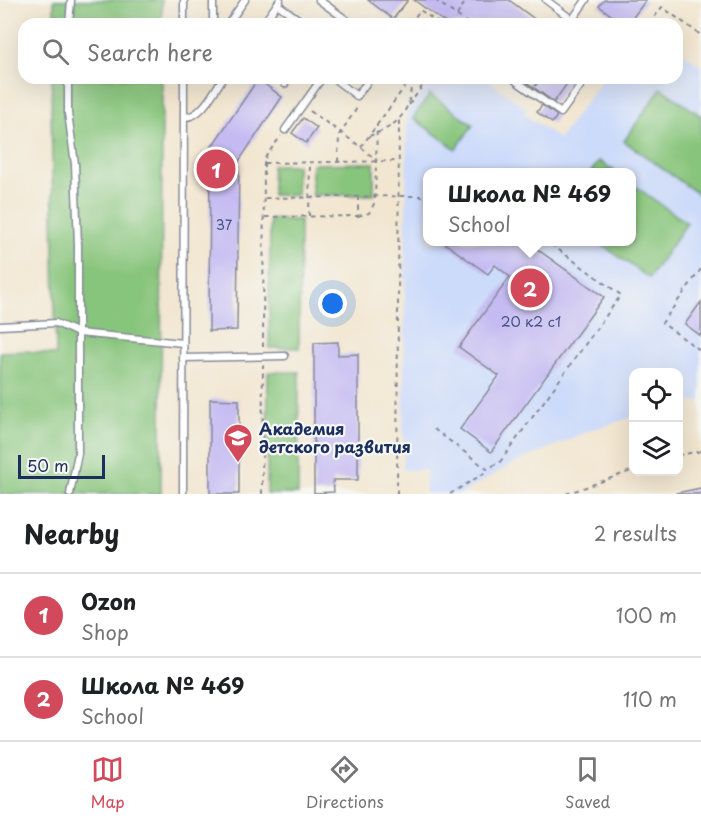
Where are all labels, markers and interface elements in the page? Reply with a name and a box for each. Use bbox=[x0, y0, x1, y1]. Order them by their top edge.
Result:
search box bbox=[18, 18, 683, 84]
icon: search bbox=[39, 35, 72, 68]
text: Search here bbox=[87, 35, 213, 68]
pin: 1 bbox=[196, 146, 236, 192]
popup bbox=[423, 168, 636, 246]
text: Школа № 469 bbox=[448, 176, 611, 209]
text: School bbox=[448, 209, 511, 239]
house number: 37 bbox=[216, 214, 233, 235]
pin: 2 bbox=[510, 266, 550, 310]
your location bbox=[318, 289, 347, 318]
house number: 20 к2 с1 bbox=[501, 311, 561, 332]
map controls bbox=[629, 368, 683, 476]
button: locate bbox=[629, 368, 683, 422]
place label: Академия детского развития bbox=[259, 416, 411, 458]
school or university icon: Академия детского развития bbox=[222, 422, 254, 464]
button: layers bbox=[629, 422, 683, 476]
scale bar bbox=[18, 452, 105, 480]
text: 50 m bbox=[27, 453, 68, 477]
text: Nearby bbox=[24, 514, 119, 553]
text: 2 results bbox=[594, 518, 677, 548]
text: Ozon bbox=[81, 584, 136, 617]
text: 1 bbox=[39, 600, 48, 630]
text: 100 m bbox=[616, 600, 677, 630]
text: Shop bbox=[81, 617, 129, 647]
text: Школа № 469 bbox=[81, 668, 244, 701]
text: 2 bbox=[36, 684, 51, 714]
text: 110 m bbox=[623, 684, 677, 714]
text: School bbox=[81, 701, 144, 731]
tab: Map bbox=[91, 753, 125, 813]
tab: Directions bbox=[306, 753, 384, 813]
tab: Saved bbox=[565, 753, 610, 813]

